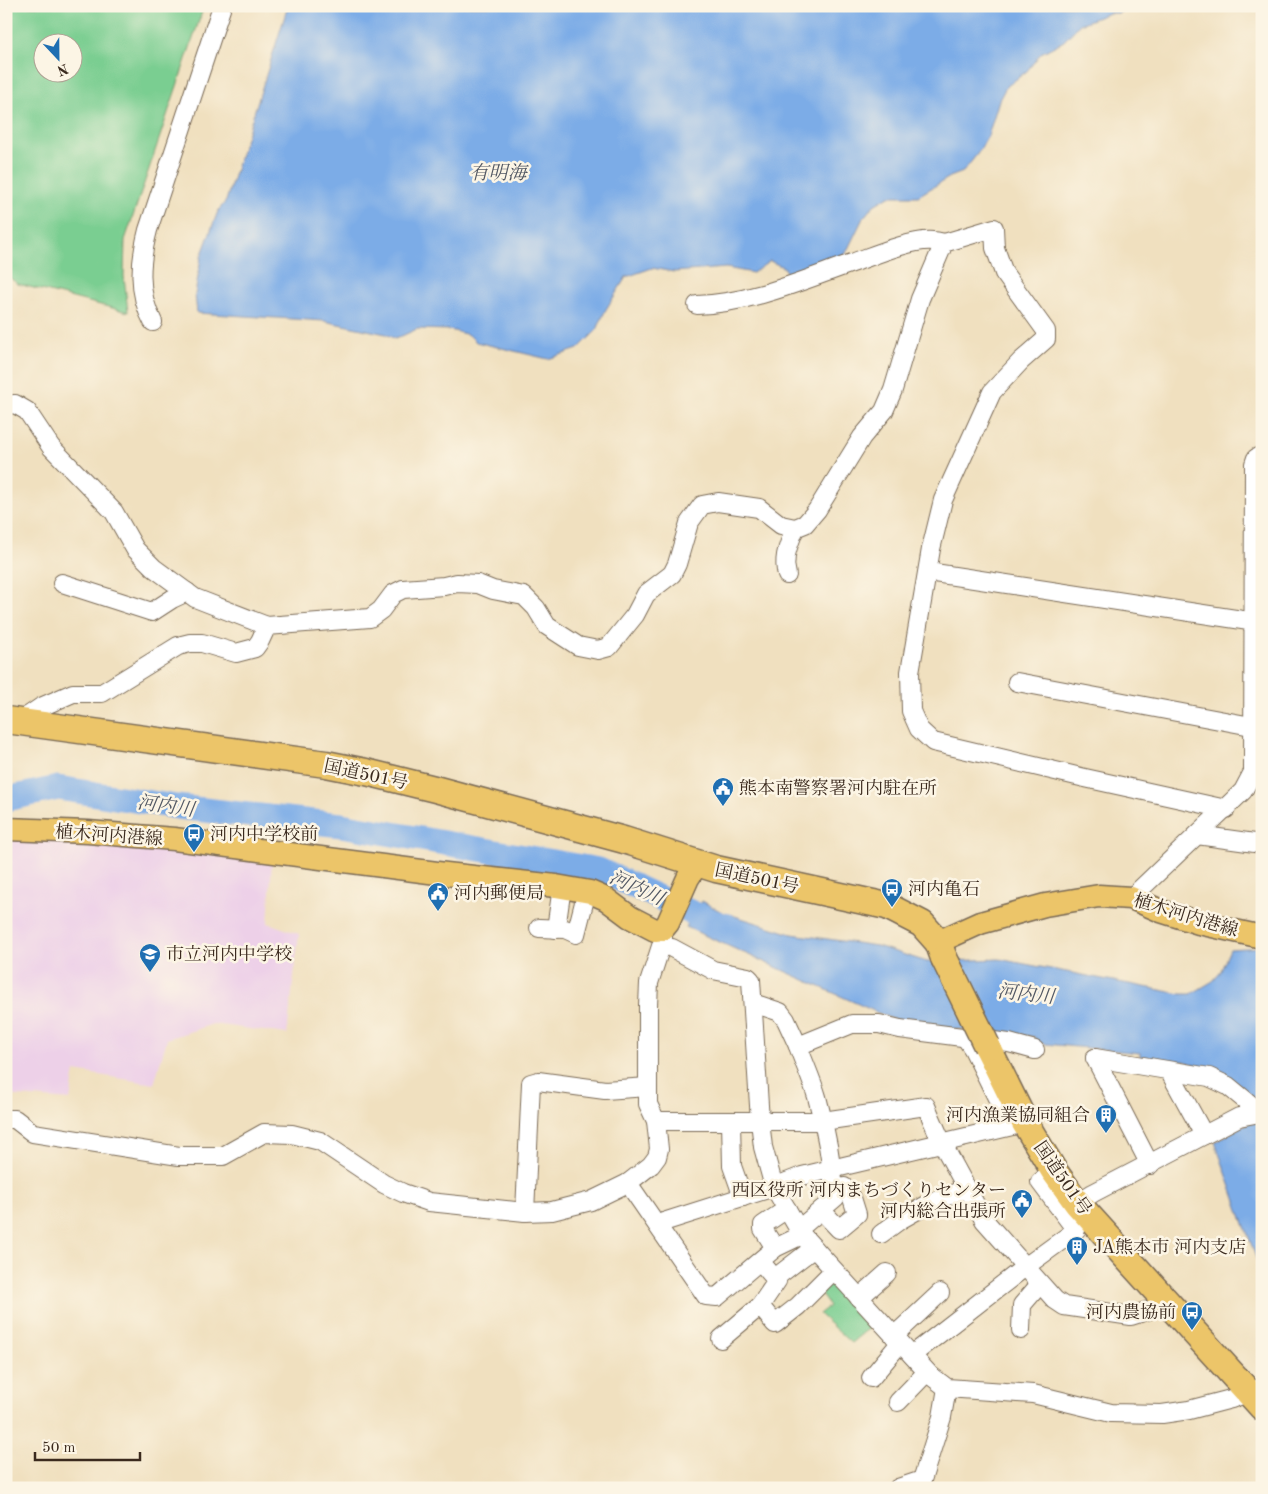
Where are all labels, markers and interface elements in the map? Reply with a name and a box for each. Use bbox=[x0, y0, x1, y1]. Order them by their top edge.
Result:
north arrow bbox=[32, 32, 82, 82]
text: N bbox=[55, 61, 70, 78]
water label: 有明海 bbox=[469, 163, 529, 184]
street label: 国道501号 bbox=[322, 755, 410, 793]
public building icon: 熊本南警察署河内駐在所 bbox=[711, 776, 735, 807]
place label: 熊本南警察署河内駐在所 bbox=[739, 778, 937, 798]
water label: 河内川 bbox=[136, 792, 197, 821]
street label: 植木河内港線 bbox=[54, 821, 164, 849]
bus stop icon: 河内中学校前 bbox=[182, 822, 206, 853]
place label: 河内中学校前 bbox=[210, 824, 318, 844]
street label: 国道501号 bbox=[713, 859, 801, 897]
water label: 河内川 bbox=[606, 867, 668, 911]
bus stop icon: 河内亀石 bbox=[880, 877, 904, 908]
place label: 河内亀石 bbox=[908, 879, 980, 899]
public building icon: 河内郵便局 bbox=[426, 881, 450, 912]
place label: 河内郵便局 bbox=[454, 883, 544, 903]
street label: 植木河内港線 bbox=[1131, 890, 1241, 940]
school or university icon: 市立河内中学校 bbox=[138, 942, 162, 973]
place label: 市立河内中学校 bbox=[166, 944, 292, 964]
water label: 河内川 bbox=[996, 981, 1057, 1008]
building icon: 河内漁業協同組合 bbox=[1094, 1103, 1118, 1134]
place label: 河内漁業協同組合 bbox=[946, 1105, 1090, 1125]
street label: 国道501号 bbox=[1030, 1137, 1096, 1219]
place label: 西区役所 河内まちづくりセンター 河内総合出張所 bbox=[732, 1180, 1006, 1221]
public building icon: 西区役所 河内まちづくりセンター 河内総合出張所 bbox=[1010, 1188, 1034, 1219]
building icon: JA熊本市 河内支店 bbox=[1065, 1235, 1089, 1266]
place label: JA熊本市 河内支店 bbox=[1093, 1237, 1246, 1257]
bus stop icon: 河内農協前 bbox=[1180, 1300, 1204, 1331]
place label: 河内農協前 bbox=[1086, 1302, 1176, 1322]
scale bar bbox=[35, 1429, 140, 1461]
text: 50 m bbox=[42, 1441, 76, 1456]

